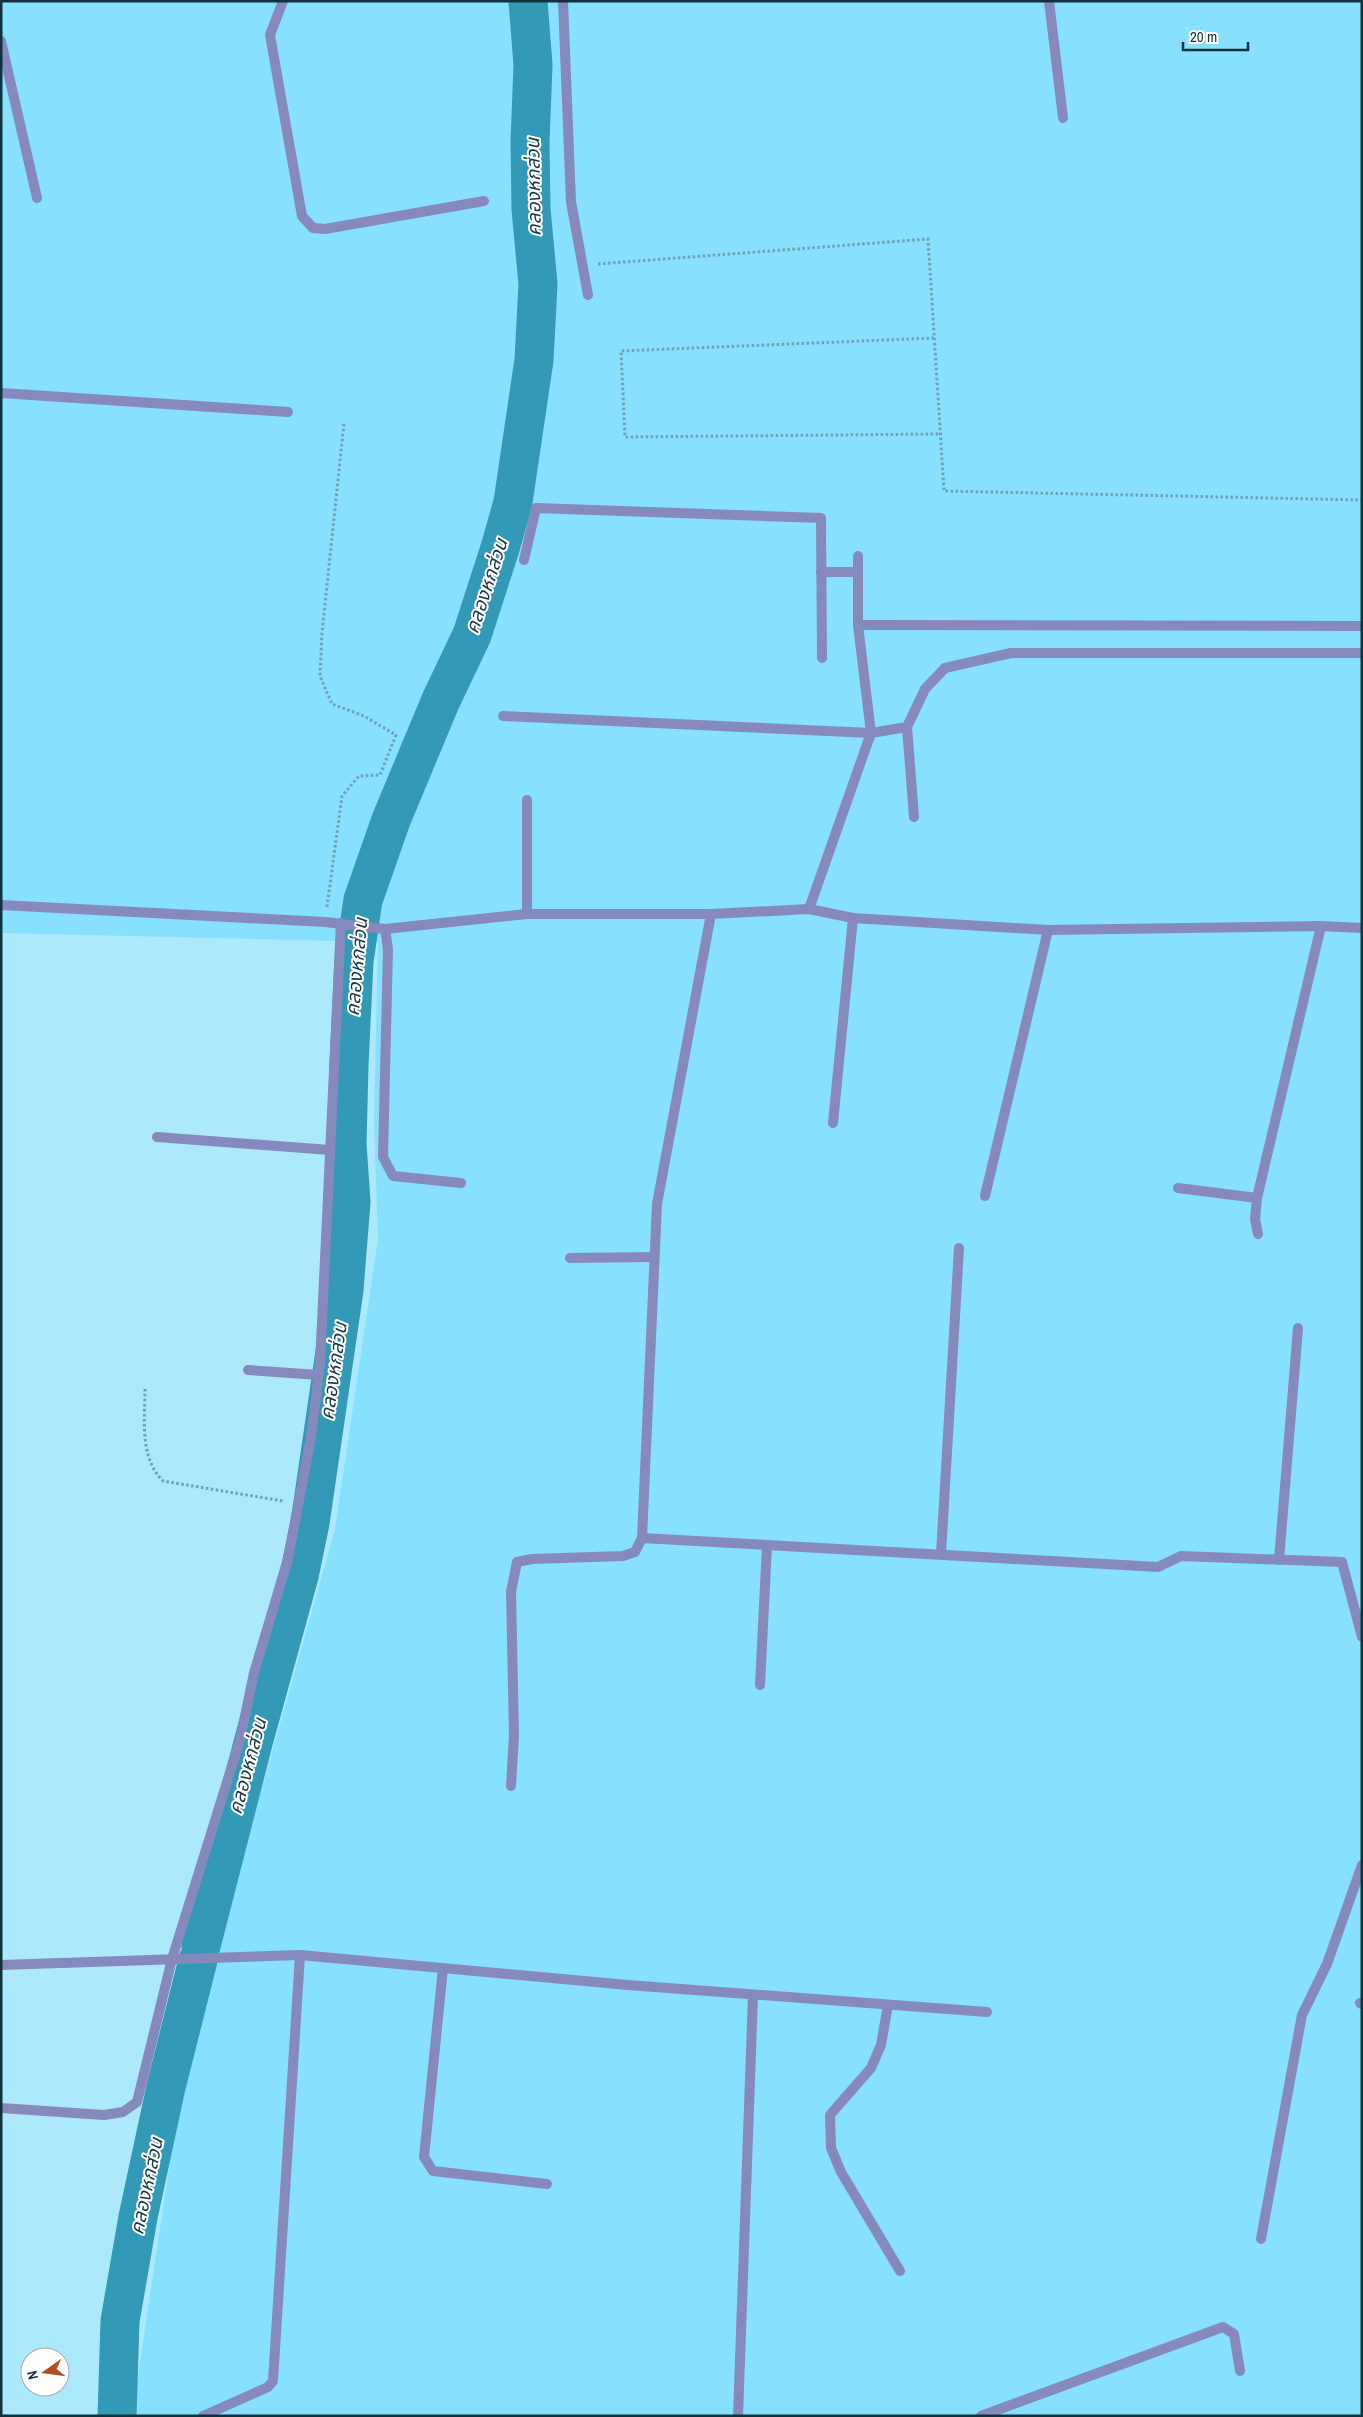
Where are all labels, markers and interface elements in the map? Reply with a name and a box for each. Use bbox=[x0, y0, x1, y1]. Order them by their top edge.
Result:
scale bar bbox=[1183, 20, 1248, 52]
text: 20 m bbox=[1190, 26, 1217, 47]
water label: คลองหกส่วน bbox=[519, 136, 547, 236]
water label: คลองหกส่วน bbox=[458, 534, 514, 637]
water label: คลองหกส่วน bbox=[339, 916, 373, 1017]
water label: คลองหกส่วน bbox=[313, 1319, 353, 1421]
water label: คลองหกส่วน bbox=[222, 1714, 273, 1817]
water label: คลองหกส่วน bbox=[123, 2134, 169, 2237]
north arrow bbox=[20, 2347, 70, 2397]
text: N bbox=[23, 2369, 42, 2381]

